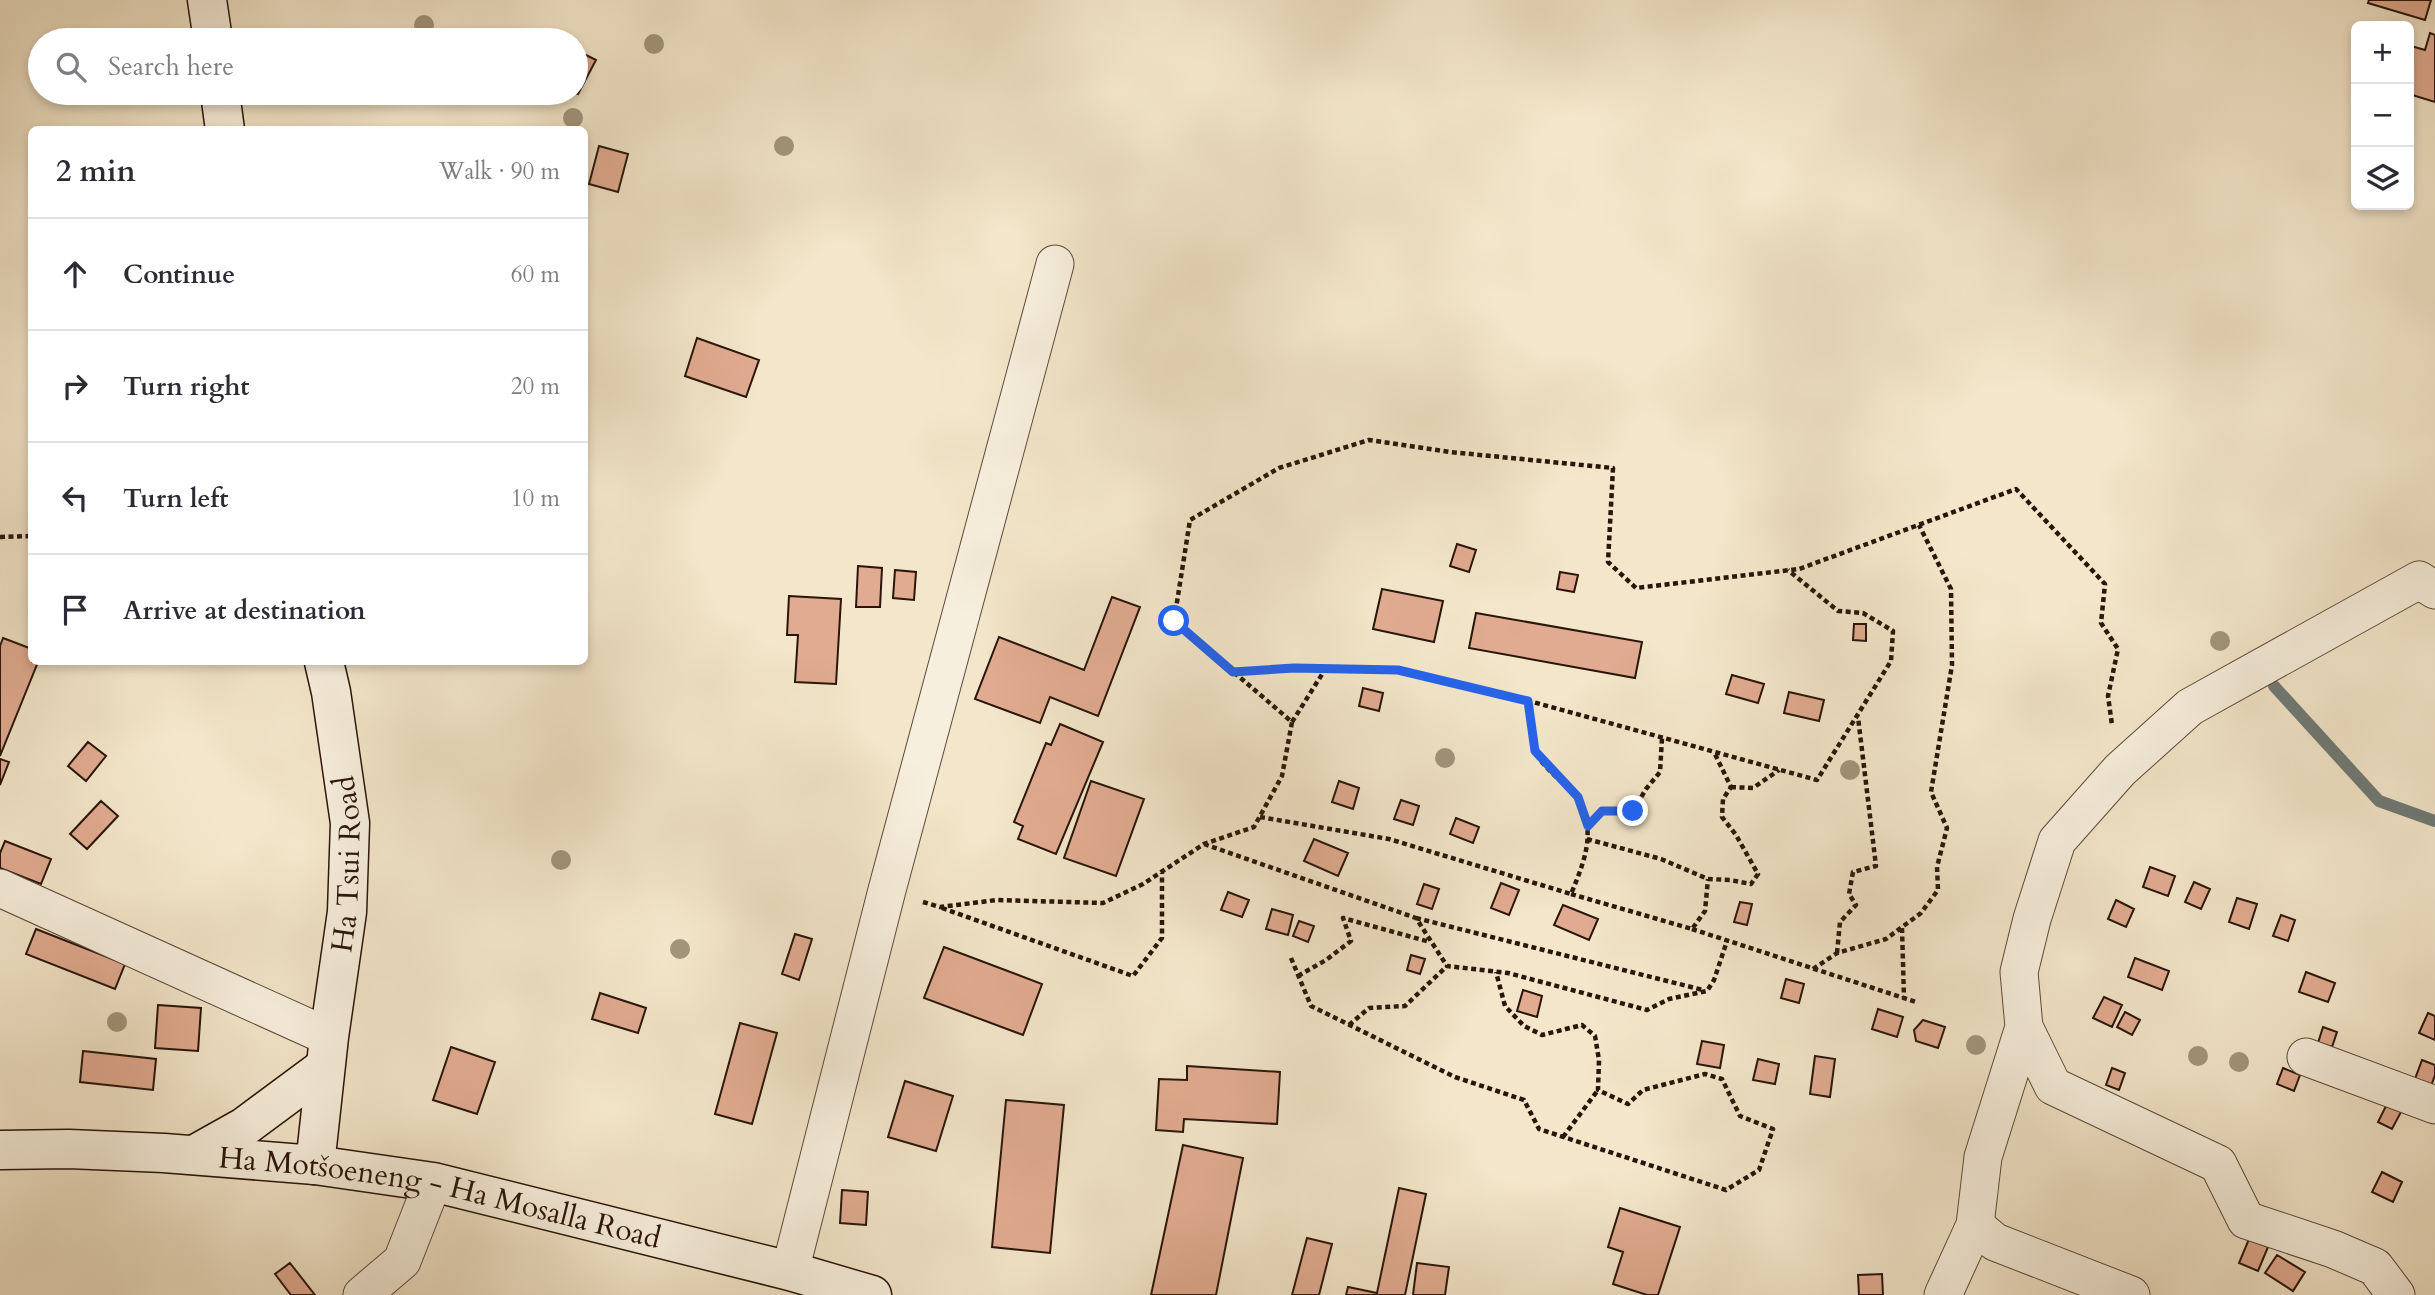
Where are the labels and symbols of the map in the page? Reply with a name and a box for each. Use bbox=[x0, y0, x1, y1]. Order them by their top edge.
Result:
route start bbox=[1158, 605, 1189, 636]
street label: Ha Tsui Road bbox=[321, 773, 371, 955]
route end bbox=[1617, 795, 1648, 826]
street label: Ha Motšoeneng - Ha Mosalla Road bbox=[217, 1137, 665, 1259]

